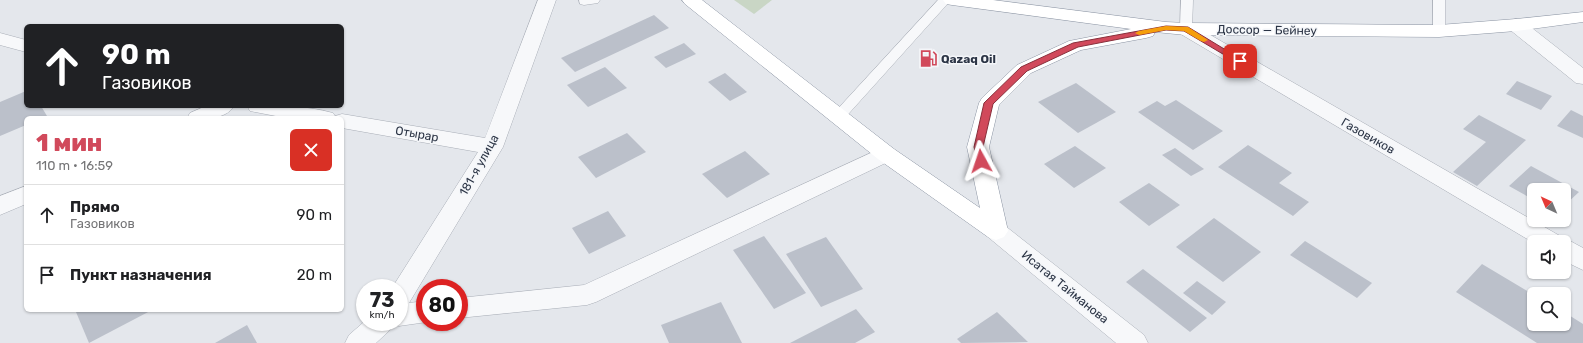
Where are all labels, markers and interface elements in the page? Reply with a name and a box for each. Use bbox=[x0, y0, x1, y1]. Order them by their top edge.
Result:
street label: Доссор — Бейнеу bbox=[1217, 22, 1317, 38]
text: 90 m bbox=[102, 38, 171, 71]
icon: ahead bbox=[36, 40, 88, 92]
pin bbox=[1223, 44, 1257, 78]
fuel station icon: Qazaq Oil bbox=[918, 49, 938, 69]
icon: arrive bbox=[1229, 50, 1251, 72]
place label: Qazaq Oil bbox=[941, 52, 996, 66]
text: Газовиков bbox=[102, 72, 192, 94]
street label: Газовиков bbox=[1339, 115, 1398, 157]
street label: Отырар bbox=[394, 123, 440, 145]
text: 1 мин bbox=[36, 129, 102, 157]
button: close bbox=[290, 129, 332, 171]
street label: 181-я улица bbox=[456, 132, 502, 198]
position arrow bbox=[960, 140, 1002, 182]
text: 110 m · 16:59 bbox=[36, 158, 113, 173]
north arrow bbox=[1527, 183, 1571, 227]
map controls bbox=[1527, 183, 1571, 331]
text: Прямо bbox=[70, 198, 120, 216]
icon: ahead bbox=[36, 204, 58, 226]
text: 90 m bbox=[297, 206, 332, 224]
text: Газовиков bbox=[70, 216, 135, 231]
button: sound bbox=[1527, 235, 1571, 279]
street label: Исатая Тайманова bbox=[1019, 248, 1111, 326]
icon: arrive bbox=[36, 264, 58, 286]
text: Пункт назначения bbox=[70, 266, 212, 284]
text: 20 m bbox=[297, 266, 332, 284]
speed limit sign: 80 bbox=[416, 279, 468, 331]
button: search bbox=[1527, 287, 1571, 331]
text: 73 bbox=[370, 288, 394, 312]
text: km/h bbox=[370, 309, 394, 321]

